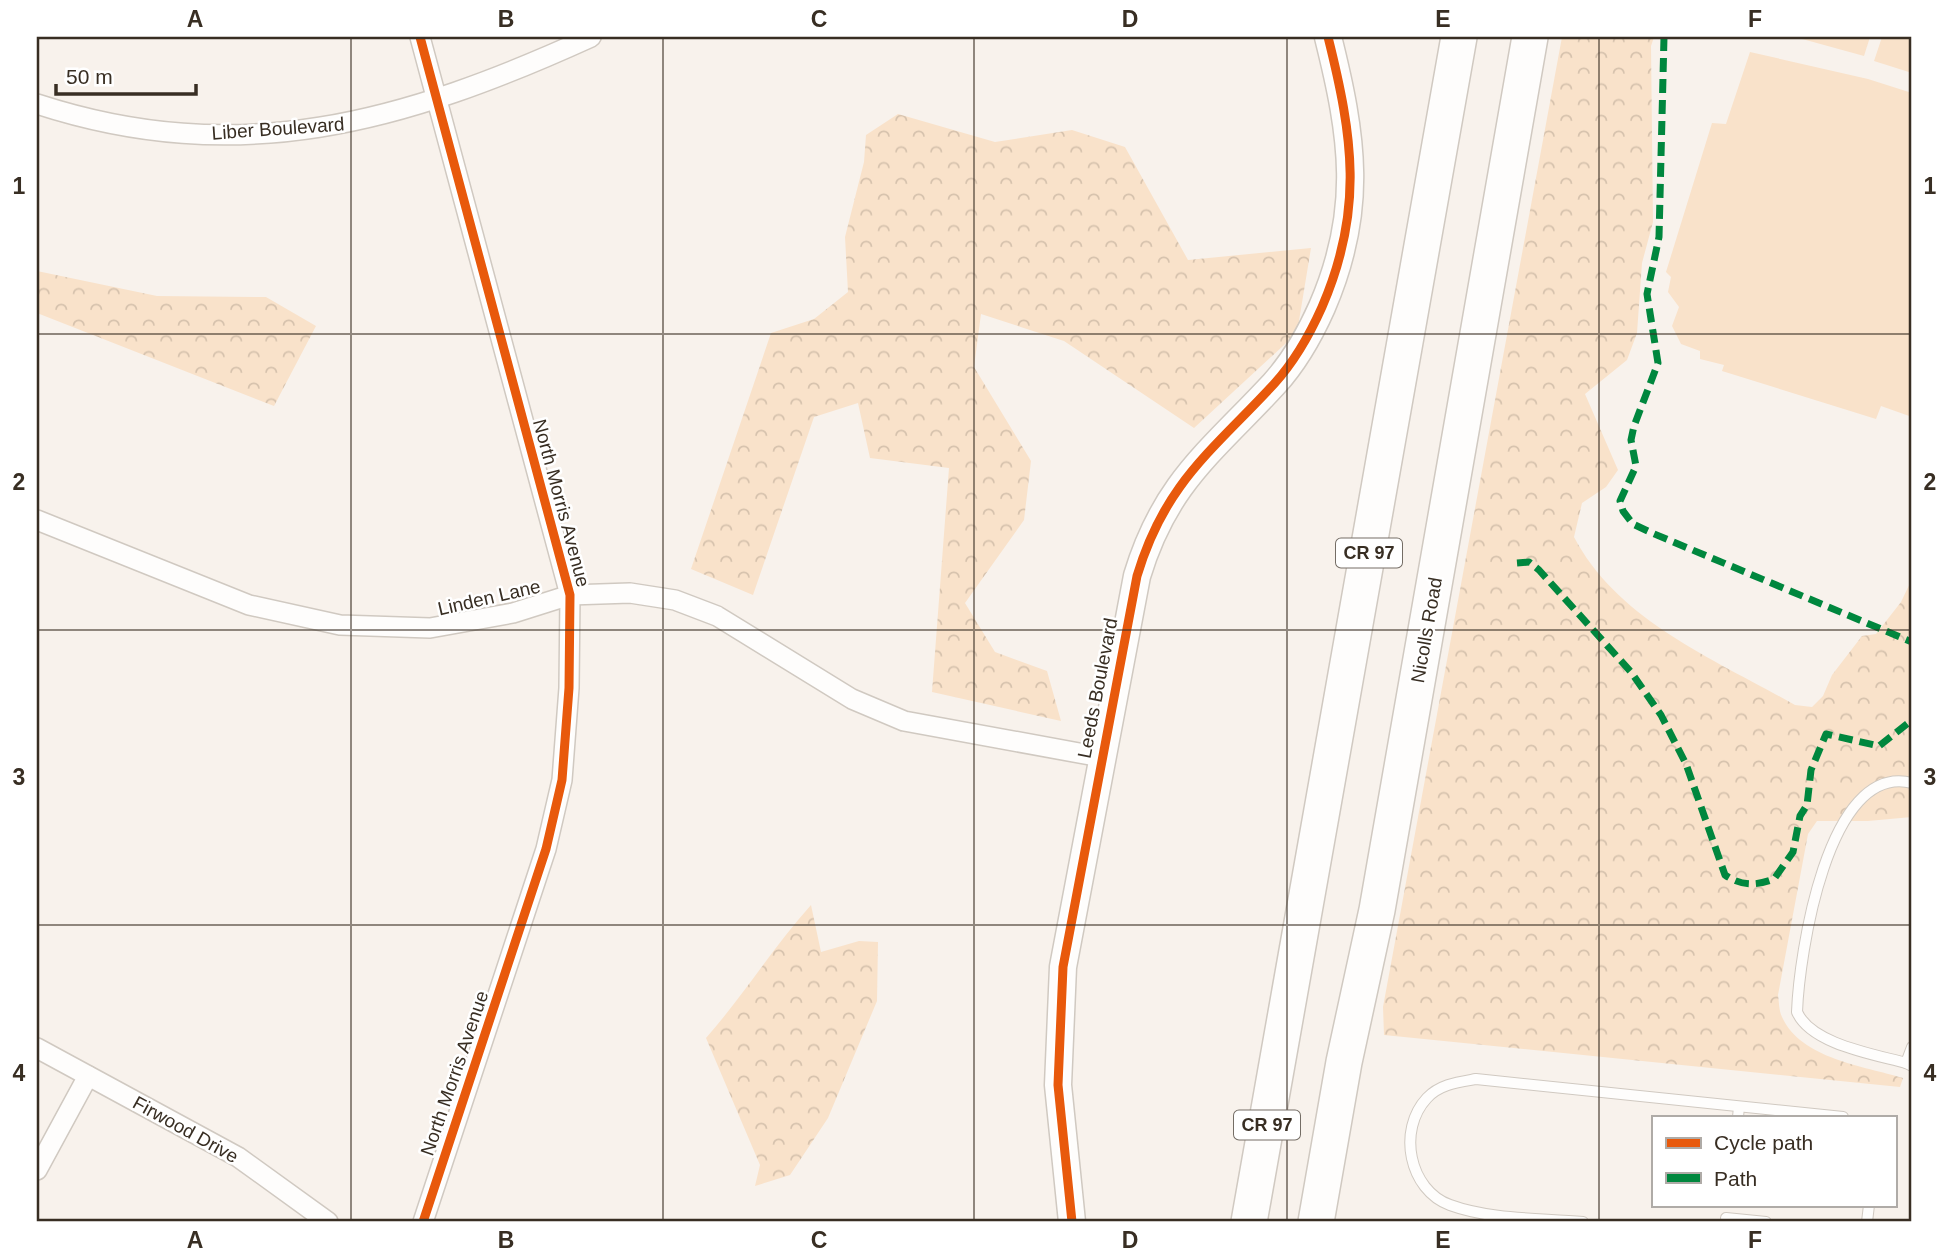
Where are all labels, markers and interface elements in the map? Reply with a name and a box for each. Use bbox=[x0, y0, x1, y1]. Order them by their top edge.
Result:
text: A bbox=[187, 6, 203, 32]
text: B bbox=[498, 6, 514, 32]
text: C bbox=[811, 6, 827, 32]
text: D bbox=[1122, 6, 1138, 32]
text: E bbox=[1435, 6, 1451, 32]
text: F bbox=[1748, 6, 1762, 32]
scale bar bbox=[56, 52, 196, 96]
text: 50 m bbox=[66, 65, 113, 88]
street label: Liber Boulevard bbox=[211, 113, 345, 144]
text: 1 bbox=[13, 173, 26, 199]
text: 1 bbox=[1924, 173, 1937, 199]
street label: North Morris Avenue bbox=[529, 417, 594, 589]
text: 2 bbox=[13, 469, 25, 495]
text: 2 bbox=[1924, 469, 1936, 495]
road number: CR 97 bbox=[1336, 538, 1402, 568]
street label: Linden Lane bbox=[436, 575, 542, 619]
street label: Nicolls Road bbox=[1407, 576, 1446, 684]
street label: Leeds Boulevard bbox=[1074, 616, 1121, 760]
text: 3 bbox=[13, 764, 25, 790]
text: 3 bbox=[1924, 764, 1936, 790]
street label: North Morris Avenue bbox=[416, 988, 493, 1158]
text: 4 bbox=[13, 1060, 26, 1086]
text: 4 bbox=[1924, 1060, 1937, 1086]
street label: Firwood Drive bbox=[129, 1092, 242, 1167]
road number: CR 97 bbox=[1234, 1110, 1300, 1140]
legend bbox=[1652, 1116, 1896, 1206]
text: Cycle path bbox=[1714, 1131, 1813, 1154]
text: Path bbox=[1714, 1167, 1757, 1190]
text: A bbox=[187, 1227, 203, 1253]
text: B bbox=[498, 1227, 514, 1253]
text: C bbox=[811, 1227, 827, 1253]
text: D bbox=[1122, 1227, 1138, 1253]
text: E bbox=[1435, 1227, 1451, 1253]
text: F bbox=[1748, 1227, 1762, 1253]

